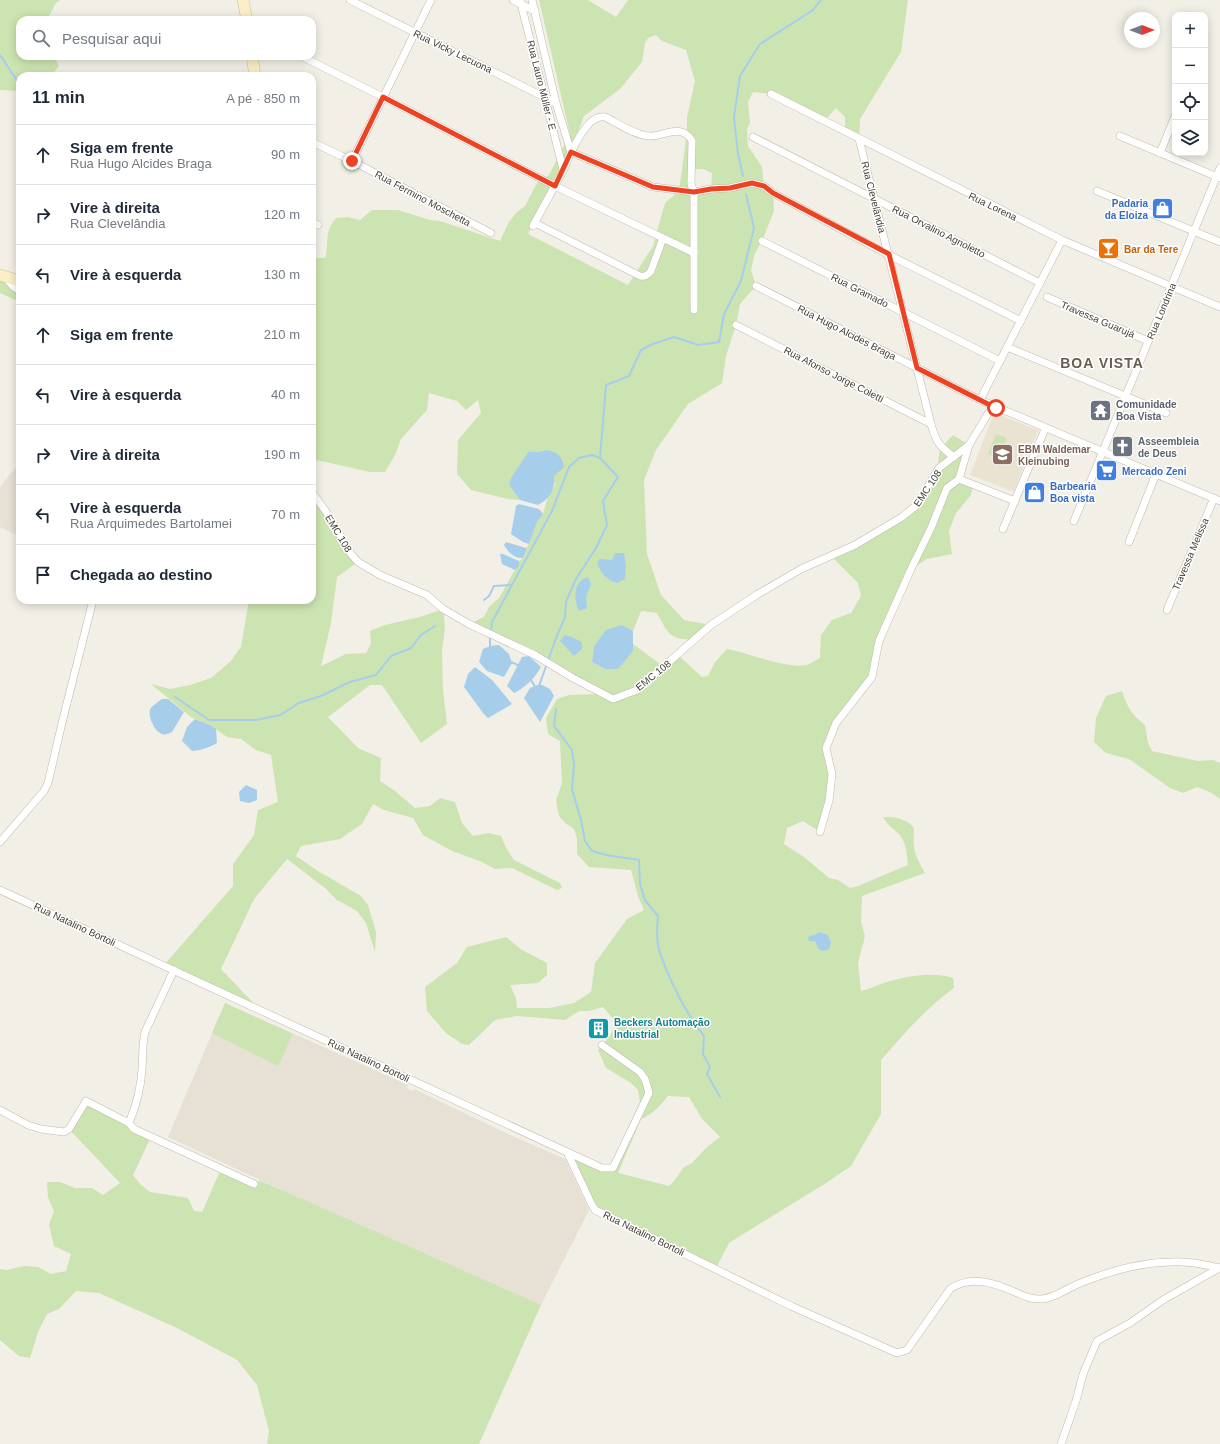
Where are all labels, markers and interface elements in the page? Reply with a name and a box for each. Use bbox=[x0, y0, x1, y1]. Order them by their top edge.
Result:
north arrow bbox=[1124, 12, 1160, 48]
map controls bbox=[1172, 12, 1208, 156]
button: + bbox=[1172, 12, 1208, 48]
search box bbox=[16, 16, 316, 60]
icon: search bbox=[30, 27, 52, 49]
street label: Rua Vicky Lecuona bbox=[412, 28, 494, 75]
text: Pesquisar aqui bbox=[62, 30, 161, 47]
street label: Rua Lauro Müller - E bbox=[525, 39, 558, 132]
button: − bbox=[1172, 48, 1208, 84]
button: locate bbox=[1172, 84, 1208, 120]
text: 11 min bbox=[32, 88, 85, 107]
text: A pé · 850 m bbox=[226, 91, 300, 106]
button: layers bbox=[1172, 120, 1208, 156]
text: Siga em frente bbox=[70, 139, 173, 156]
icon: ahead bbox=[32, 144, 54, 166]
text: 90 m bbox=[271, 147, 300, 162]
route end bbox=[343, 152, 361, 170]
text: Rua Hugo Alcides Braga bbox=[70, 156, 212, 171]
street label: Rua Clevelândia bbox=[859, 160, 888, 234]
street label: Rua Fermino Moschetta bbox=[373, 169, 473, 229]
street label: Rua Lorena bbox=[967, 190, 1019, 223]
shop icon: Padaria da Eloiza bbox=[1150, 196, 1176, 222]
place label: Padaria da Eloiza bbox=[1105, 198, 1148, 221]
text: Vire à direita bbox=[70, 199, 160, 216]
street label: Rua Orvalino Agnoletto bbox=[890, 203, 987, 260]
icon: right bbox=[32, 204, 54, 226]
text: 120 m bbox=[264, 207, 300, 222]
text: Rua Clevelândia bbox=[70, 216, 165, 231]
bar icon: Bar da Tere bbox=[1095, 236, 1121, 262]
place label: Bar da Tere bbox=[1124, 244, 1179, 255]
icon: left bbox=[32, 264, 54, 286]
text: Vire à esquerda bbox=[70, 266, 181, 283]
text: 130 m bbox=[264, 267, 300, 282]
street label: Rua Gramado bbox=[829, 271, 891, 310]
street label: Rua Londrina bbox=[1145, 281, 1178, 341]
street label: Travessa Guarujá bbox=[1059, 299, 1137, 340]
street label: Rua Hugo Alcides Braga bbox=[796, 303, 898, 362]
icon: ahead bbox=[32, 324, 54, 346]
text: Siga em frente bbox=[70, 326, 173, 343]
text: 210 m bbox=[264, 327, 300, 342]
street label: Rua Afonso Jorge Coletti bbox=[782, 344, 886, 404]
district label: BOA VISTA bbox=[1060, 355, 1144, 371]
icon: left bbox=[32, 384, 54, 406]
text: Vire à esquerda bbox=[70, 386, 181, 403]
text: 40 m bbox=[271, 387, 300, 402]
temple icon: Comunidade Boa Vista bbox=[1088, 397, 1114, 423]
route start bbox=[987, 399, 1005, 417]
place label: Comunidade Boa Vista bbox=[1116, 399, 1177, 422]
church icon: Asseembleia de Deus bbox=[1109, 434, 1135, 460]
place label: Asseembleia de Deus bbox=[1138, 436, 1200, 459]
school or university icon: EBM Waldemar Kleinubing bbox=[990, 442, 1016, 468]
icon: right bbox=[32, 444, 54, 466]
place label: EBM Waldemar Kleinubing bbox=[1018, 444, 1091, 467]
text: Vire à direita bbox=[70, 446, 160, 463]
text: 190 m bbox=[264, 447, 300, 462]
supermarket icon: Mercado Zeni bbox=[1094, 458, 1120, 484]
place label: Mercado Zeni bbox=[1122, 466, 1187, 477]
street label: EMC 108 bbox=[911, 468, 944, 509]
shop icon: Barbearia Boa vista bbox=[1021, 479, 1047, 505]
place label: Barbearia Boa vista bbox=[1050, 481, 1097, 504]
text: Vire à esquerda bbox=[70, 499, 181, 516]
icon: left bbox=[32, 504, 54, 526]
text: 70 m bbox=[271, 507, 300, 522]
street label: EMC 108 bbox=[323, 513, 354, 554]
text: Rua Arquimedes Bartolamei bbox=[70, 516, 232, 531]
street label: Travessa Melissa bbox=[1170, 516, 1211, 592]
icon: arrive bbox=[32, 564, 54, 586]
text: Chegada ao destino bbox=[70, 566, 213, 583]
street label: EMC 108 bbox=[634, 658, 673, 693]
street label: Rua Natalino Bortoli bbox=[32, 901, 117, 948]
building icon: Beckers Automação Industrial bbox=[586, 1015, 612, 1041]
place label: Beckers Automação Industrial bbox=[614, 1017, 710, 1040]
street label: Rua Natalino Bortoli bbox=[326, 1037, 411, 1084]
street label: Rua Natalino Bortoli bbox=[601, 1209, 686, 1258]

